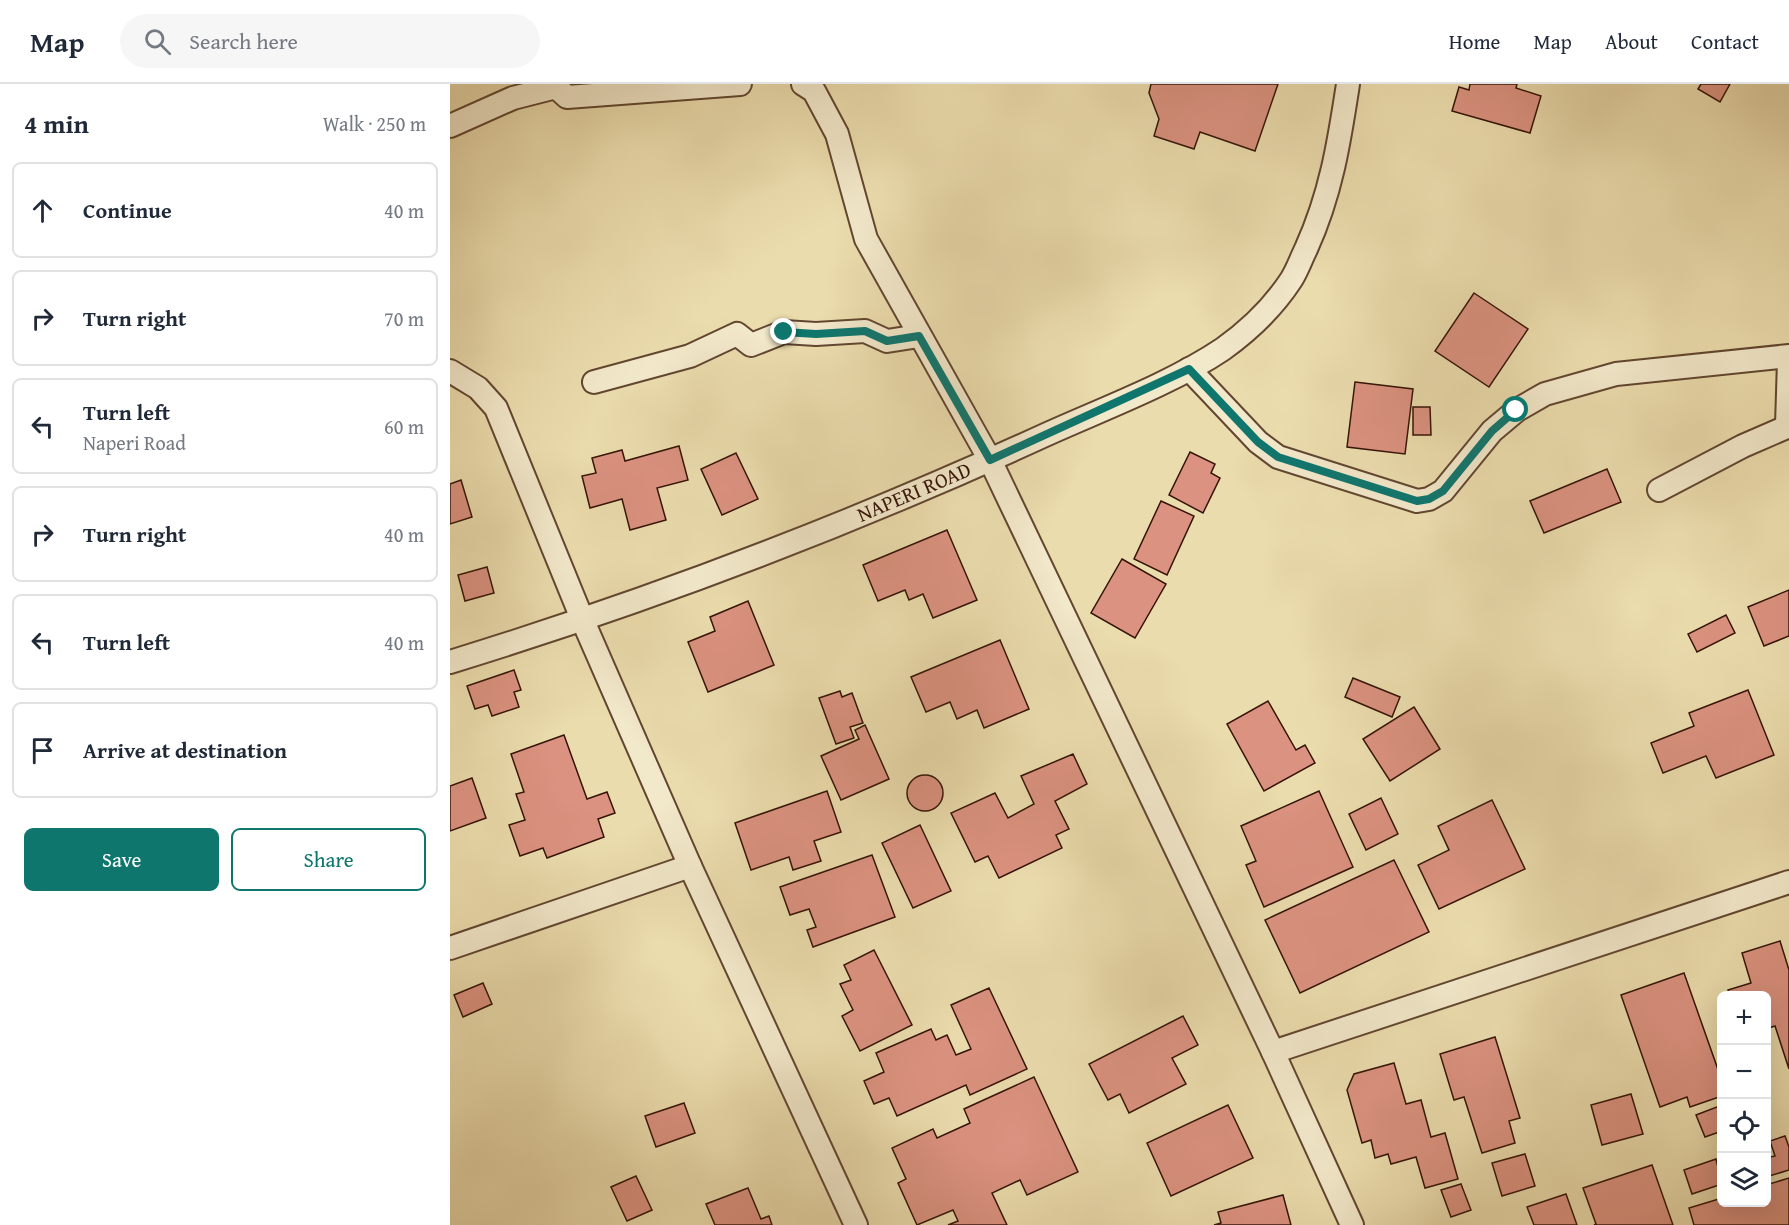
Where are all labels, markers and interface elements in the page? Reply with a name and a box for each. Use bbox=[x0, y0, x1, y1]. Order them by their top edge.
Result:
search box bbox=[120, 14, 540, 68]
text: Map bbox=[30, 21, 84, 62]
icon: search bbox=[141, 25, 174, 58]
text: Search here bbox=[189, 25, 298, 57]
text: Home bbox=[1449, 26, 1500, 57]
text: Map bbox=[1533, 26, 1572, 57]
text: About bbox=[1605, 26, 1658, 57]
text: Contact bbox=[1691, 26, 1759, 57]
text: 4 min bbox=[24, 104, 89, 143]
text: Walk · 250 m bbox=[323, 109, 426, 138]
icon: ahead bbox=[26, 194, 59, 227]
text: Continue bbox=[83, 194, 172, 226]
text: 40 m bbox=[384, 196, 424, 225]
icon: right bbox=[26, 302, 59, 335]
text: Turn right bbox=[83, 302, 186, 334]
text: 70 m bbox=[384, 304, 424, 333]
route end bbox=[770, 318, 796, 344]
text: Turn left bbox=[83, 396, 170, 428]
route start bbox=[1502, 396, 1528, 422]
icon: left bbox=[26, 410, 59, 443]
text: 60 m bbox=[384, 412, 424, 441]
text: Naperi Road bbox=[83, 428, 186, 457]
street label: NAPERI ROAD bbox=[852, 454, 976, 530]
icon: right bbox=[26, 518, 59, 551]
text: Turn right bbox=[83, 518, 186, 550]
text: 40 m bbox=[384, 520, 424, 549]
icon: left bbox=[26, 626, 59, 659]
text: Turn left bbox=[83, 626, 170, 658]
text: 40 m bbox=[384, 628, 424, 657]
icon: arrive bbox=[26, 734, 59, 767]
text: Arrive at destination bbox=[83, 734, 287, 766]
button: Save bbox=[24, 828, 219, 891]
button: Share bbox=[231, 828, 426, 891]
map controls bbox=[1717, 991, 1771, 1207]
button: + bbox=[1717, 991, 1771, 1045]
button: − bbox=[1717, 1045, 1771, 1099]
button: locate bbox=[1717, 1099, 1771, 1153]
button: layers bbox=[1717, 1153, 1771, 1207]

